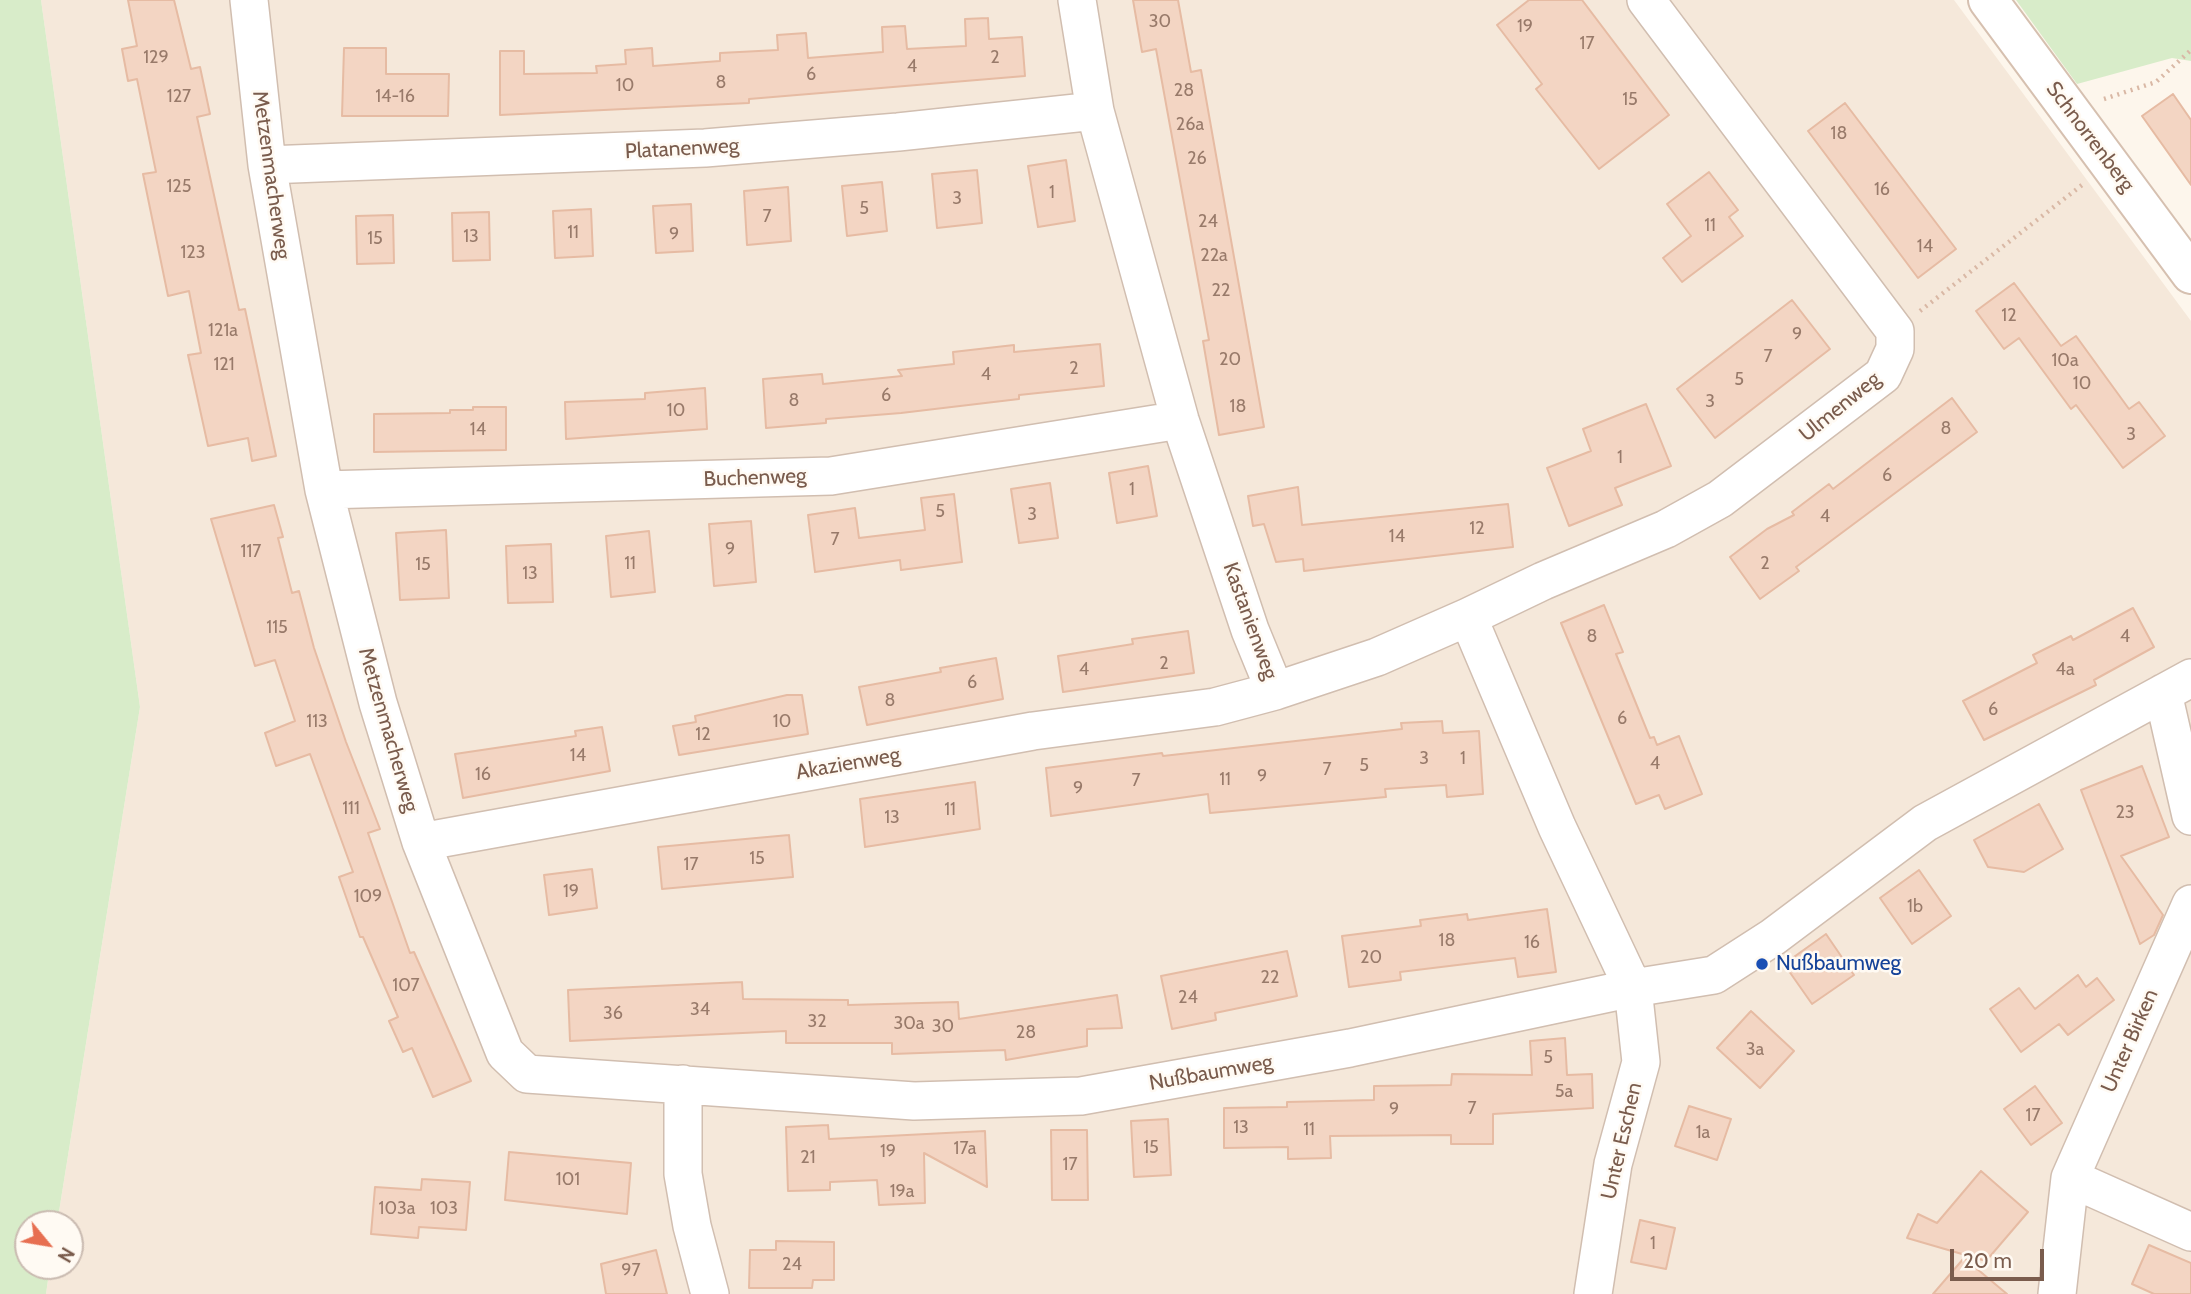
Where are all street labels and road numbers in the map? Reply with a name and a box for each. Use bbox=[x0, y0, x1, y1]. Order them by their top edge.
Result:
street label: Schnorrenberg bbox=[2040, 77, 2140, 197]
street label: Metzenmacherweg bbox=[247, 89, 295, 261]
street label: Platanenweg bbox=[624, 133, 740, 165]
street label: Ulmenweg bbox=[1794, 367, 1886, 447]
street label: Buchenweg bbox=[703, 464, 807, 492]
street label: Kastanienweg bbox=[1217, 559, 1283, 683]
street label: Metzenmacherweg bbox=[352, 645, 424, 815]
street label: Akazienweg bbox=[794, 742, 902, 786]
street label: Unter Birken bbox=[2096, 985, 2164, 1097]
street label: Nußbaumweg bbox=[1147, 1050, 1275, 1096]
street label: Unter Eschen bbox=[1596, 1080, 1648, 1202]

